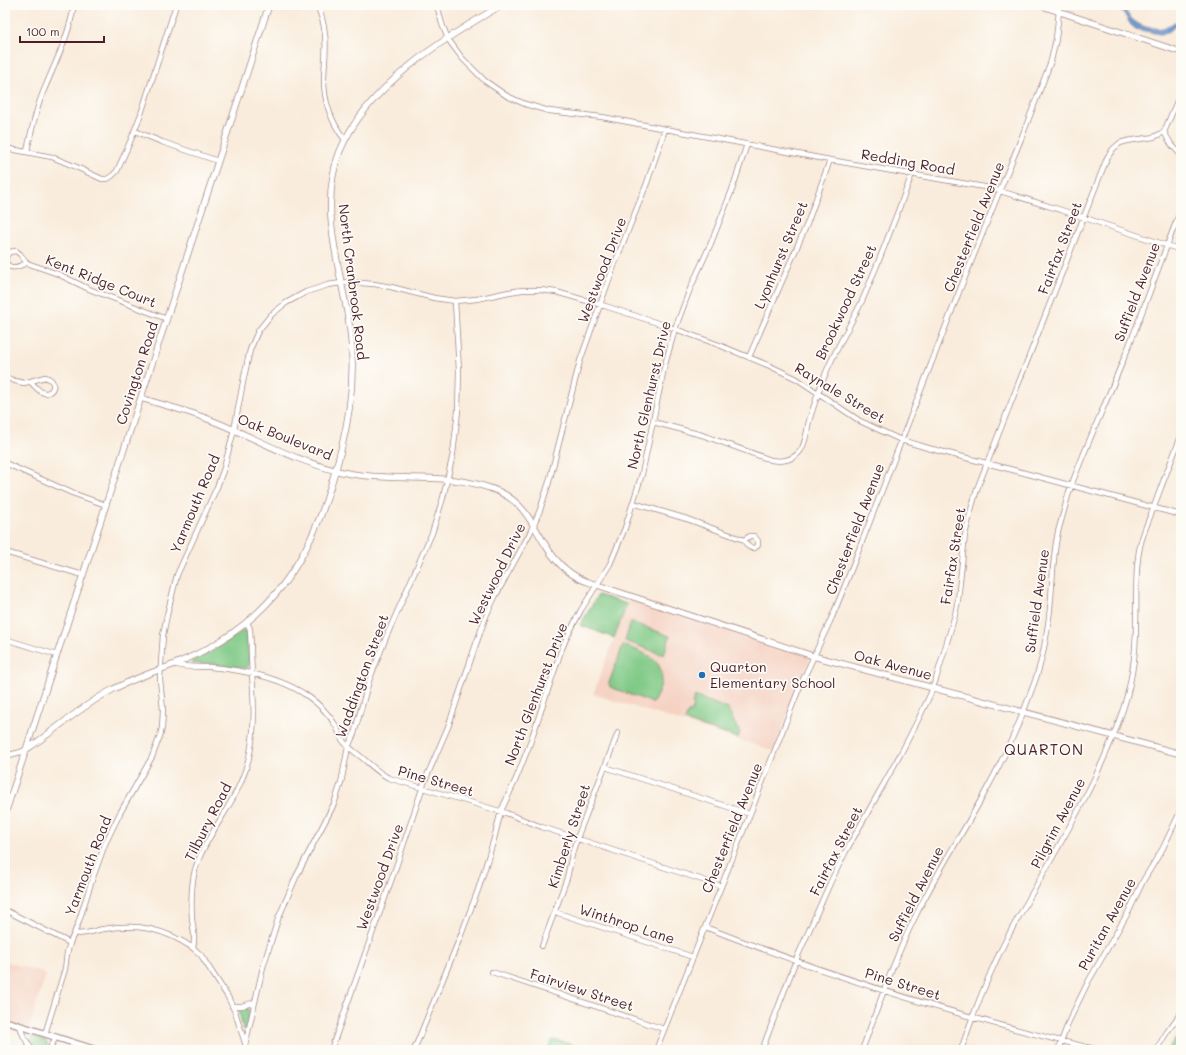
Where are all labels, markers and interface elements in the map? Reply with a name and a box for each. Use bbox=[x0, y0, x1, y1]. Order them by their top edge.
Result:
scale bar bbox=[20, 18, 104, 44]
text: 100 m bbox=[26, 23, 60, 39]
street label: Redding Road bbox=[860, 144, 957, 179]
street label: Chesterfield Avenue bbox=[939, 159, 1008, 295]
street label: Lyonhurst Street bbox=[749, 198, 812, 312]
street label: Fairfax Street bbox=[1033, 199, 1086, 297]
street label: North Cranbrook Road bbox=[334, 203, 373, 361]
street label: Westwood Drive bbox=[573, 214, 630, 325]
street label: Suffield Avenue bbox=[1109, 240, 1164, 344]
street label: Brookwood Street bbox=[810, 241, 881, 363]
street label: Kent Ridge Court bbox=[43, 250, 160, 311]
street label: Covington Road bbox=[111, 319, 162, 427]
street label: North Glenhurst Drive bbox=[622, 319, 675, 471]
street label: Raynale Street bbox=[791, 358, 889, 427]
street label: Oak Boulevard bbox=[235, 409, 335, 464]
street label: Yarmouth Road bbox=[165, 451, 224, 556]
street label: Chesterfield Avenue bbox=[821, 461, 888, 597]
street label: Fairfax Street bbox=[935, 506, 970, 606]
street label: Westwood Drive bbox=[464, 519, 530, 628]
street label: Suffield Avenue bbox=[1020, 548, 1053, 654]
street label: Waddington Street bbox=[330, 611, 393, 740]
street label: North Glenhurst Drive bbox=[500, 620, 572, 768]
street label: Oak Avenue bbox=[852, 645, 934, 684]
place label: Quarton Elementary School bbox=[710, 657, 836, 692]
marker: Quarton Elementary School bbox=[697, 670, 707, 680]
district label: QUARTON bbox=[1004, 739, 1084, 759]
street label: Chesterfield Avenue bbox=[697, 760, 766, 896]
street label: Pine Street bbox=[396, 761, 476, 800]
street label: Pilgrim Avenue bbox=[1026, 774, 1089, 871]
street label: Tilbury Road bbox=[180, 779, 236, 864]
street label: Kimberly Street bbox=[543, 781, 594, 890]
street label: Fairfax Street bbox=[805, 803, 866, 899]
street label: Yarmouth Road bbox=[60, 813, 115, 918]
street label: Westwood Drive bbox=[351, 821, 408, 933]
street label: Suffield Avenue bbox=[883, 843, 948, 945]
street label: Puritan Avenue bbox=[1073, 874, 1140, 973]
street label: Winthrop Lane bbox=[577, 899, 677, 948]
street label: Pine Street bbox=[863, 963, 943, 1004]
street label: Fairview Street bbox=[528, 964, 637, 1015]

